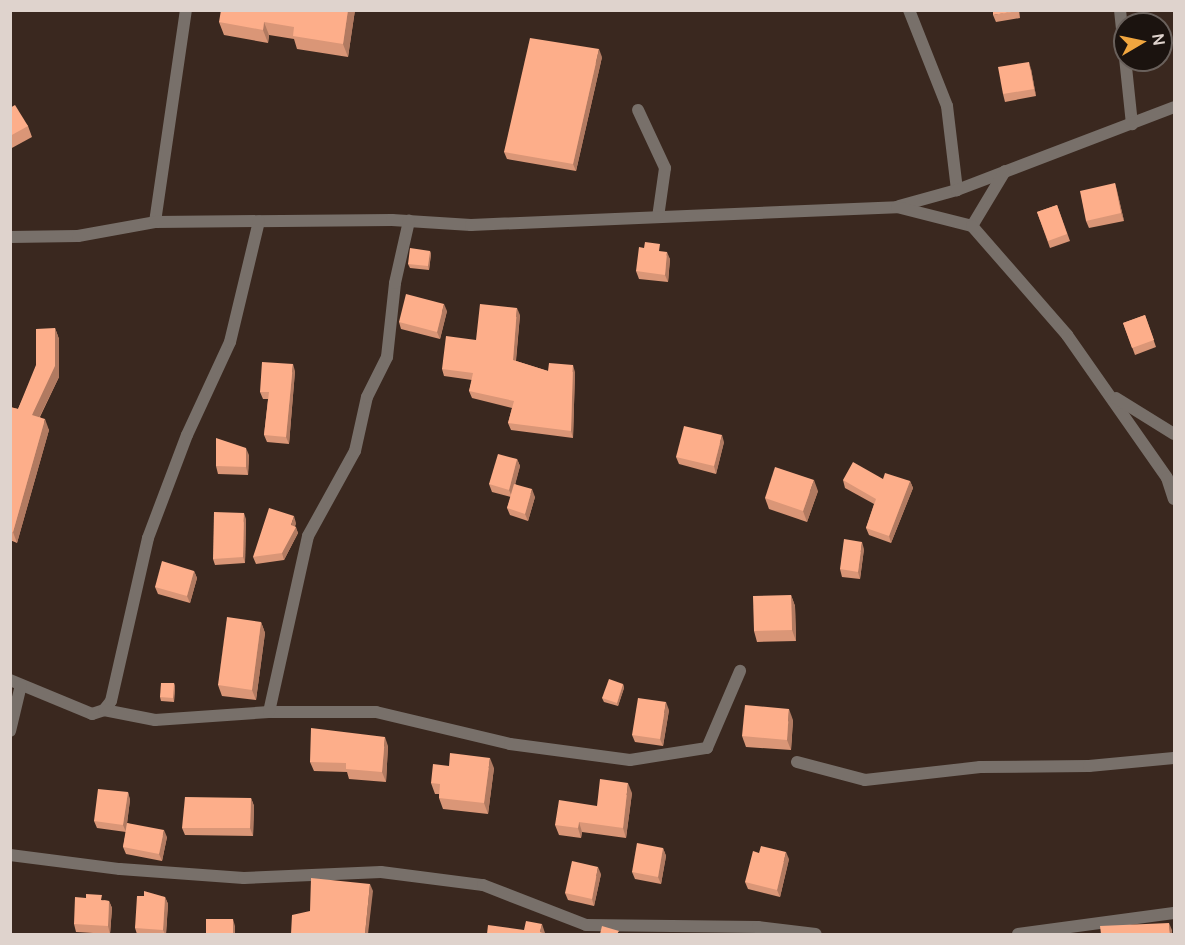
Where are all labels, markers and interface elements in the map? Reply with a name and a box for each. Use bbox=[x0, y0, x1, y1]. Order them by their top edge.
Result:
north arrow bbox=[1113, 12, 1173, 72]
text: N bbox=[1147, 32, 1171, 47]

